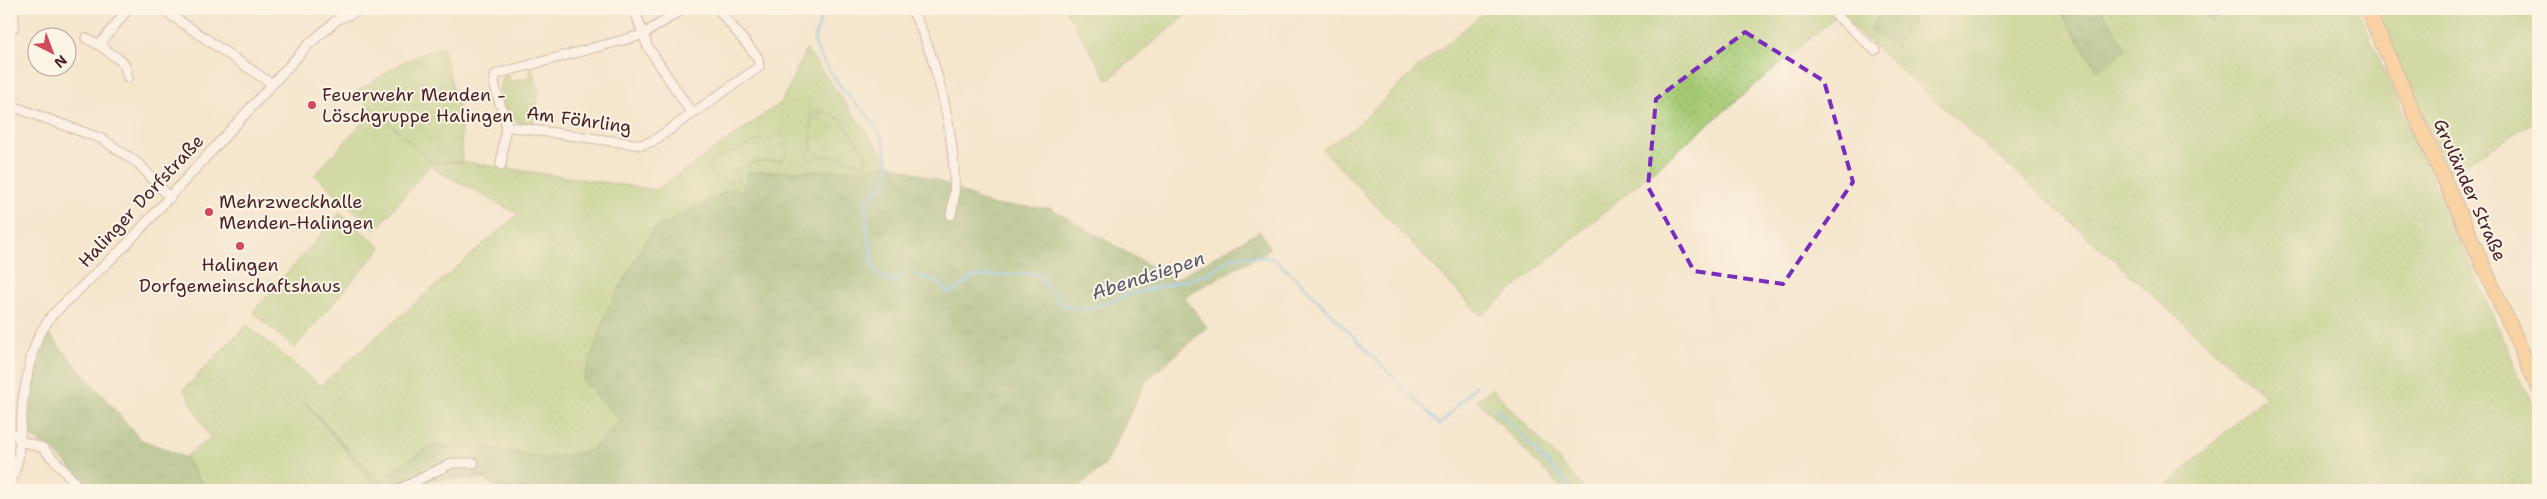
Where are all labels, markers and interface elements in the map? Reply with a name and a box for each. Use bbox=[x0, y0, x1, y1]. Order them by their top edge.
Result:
north arrow bbox=[28, 28, 78, 78]
text: N bbox=[51, 51, 71, 72]
place label: Feuerwehr Menden - Löschgruppe Halingen bbox=[322, 83, 513, 128]
marker: Feuerwehr Menden - Löschgruppe Halingen bbox=[306, 99, 318, 111]
street label: Am Föhrling bbox=[525, 101, 633, 139]
street label: Gruländer Straße bbox=[2428, 115, 2512, 265]
street label: Halinger Dorfstraße bbox=[73, 129, 209, 273]
place label: Mehrzweckhalle Menden-Halingen bbox=[219, 190, 374, 235]
marker: Mehrzweckhalle Menden-Halingen bbox=[203, 206, 215, 218]
marker: Halingen Dorfgemeinschaftshaus bbox=[234, 240, 246, 252]
water label: Abendsiepen bbox=[1088, 245, 1208, 306]
place label: Halingen Dorfgemeinschaftshaus bbox=[139, 253, 341, 298]

